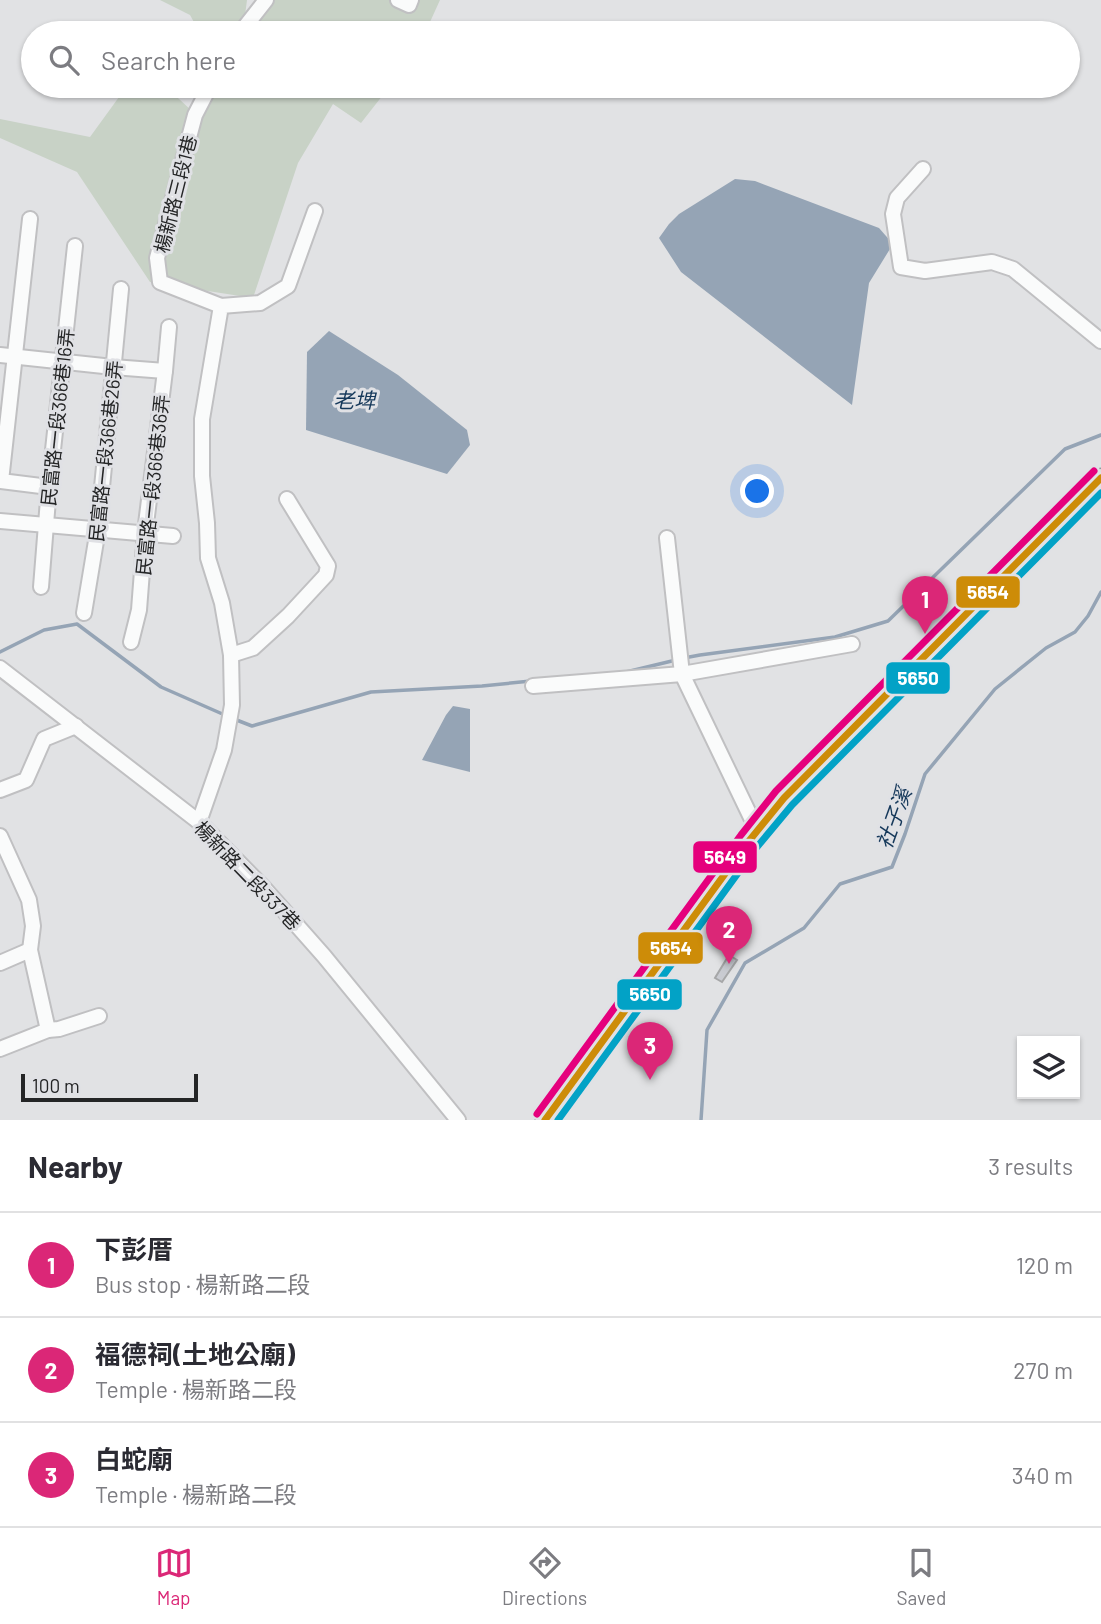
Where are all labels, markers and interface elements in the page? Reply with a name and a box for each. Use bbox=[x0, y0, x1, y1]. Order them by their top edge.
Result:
search box bbox=[21, 21, 1080, 98]
icon: search bbox=[45, 41, 83, 79]
text: Search here bbox=[101, 44, 236, 75]
street label: 楊新路三段1巷 bbox=[149, 133, 201, 255]
street label: 民富路一段366巷16弄 bbox=[36, 327, 78, 507]
street label: 民富路一段366巷26弄 bbox=[84, 359, 126, 543]
water label: 老埤 bbox=[333, 387, 378, 412]
street label: 民富路一段366巷36弄 bbox=[131, 393, 173, 577]
your location bbox=[740, 474, 774, 508]
line badge: 5654 bbox=[955, 575, 1021, 609]
pin: 1 bbox=[902, 576, 948, 634]
text: 5654 bbox=[967, 580, 1009, 603]
line badge: 5650 bbox=[885, 661, 951, 695]
text: 5650 bbox=[897, 666, 939, 689]
water label: 社子溪 bbox=[870, 781, 917, 852]
street label: 楊新路二段337巷 bbox=[190, 816, 306, 934]
line badge: 5649 bbox=[692, 840, 758, 874]
text: 5649 bbox=[704, 845, 746, 868]
pin: 2 bbox=[706, 906, 752, 964]
line badge: 5654 bbox=[637, 931, 704, 965]
text: 5654 bbox=[650, 936, 692, 959]
line badge: 5650 bbox=[616, 978, 683, 1011]
text: 5650 bbox=[629, 982, 671, 1005]
pin: 3 bbox=[627, 1022, 673, 1080]
map controls bbox=[1017, 1036, 1080, 1099]
button: layers bbox=[1017, 1036, 1080, 1099]
scale bar bbox=[21, 1071, 198, 1103]
text: 100 m bbox=[32, 1074, 80, 1097]
text: Nearby bbox=[28, 1148, 123, 1184]
text: 3 results bbox=[988, 1152, 1073, 1180]
text: 下彭厝 bbox=[95, 1233, 173, 1264]
text: 1 bbox=[47, 1251, 55, 1279]
text: 120 m bbox=[1016, 1251, 1073, 1279]
text: Bus stop · 楊新路二段 bbox=[95, 1270, 310, 1298]
text: 福德祠(土地公廟) bbox=[95, 1338, 295, 1369]
text: 2 bbox=[45, 1356, 57, 1384]
text: 270 m bbox=[1013, 1356, 1073, 1384]
text: Temple · 楊新路二段 bbox=[95, 1375, 297, 1403]
text: 白蛇廟 bbox=[95, 1443, 173, 1474]
text: 3 bbox=[45, 1461, 57, 1489]
text: 340 m bbox=[1012, 1461, 1073, 1489]
text: Temple · 楊新路二段 bbox=[95, 1480, 297, 1508]
tab: Map bbox=[155, 1544, 193, 1609]
tab: Directions bbox=[502, 1544, 587, 1609]
tab: Saved bbox=[896, 1544, 946, 1609]

